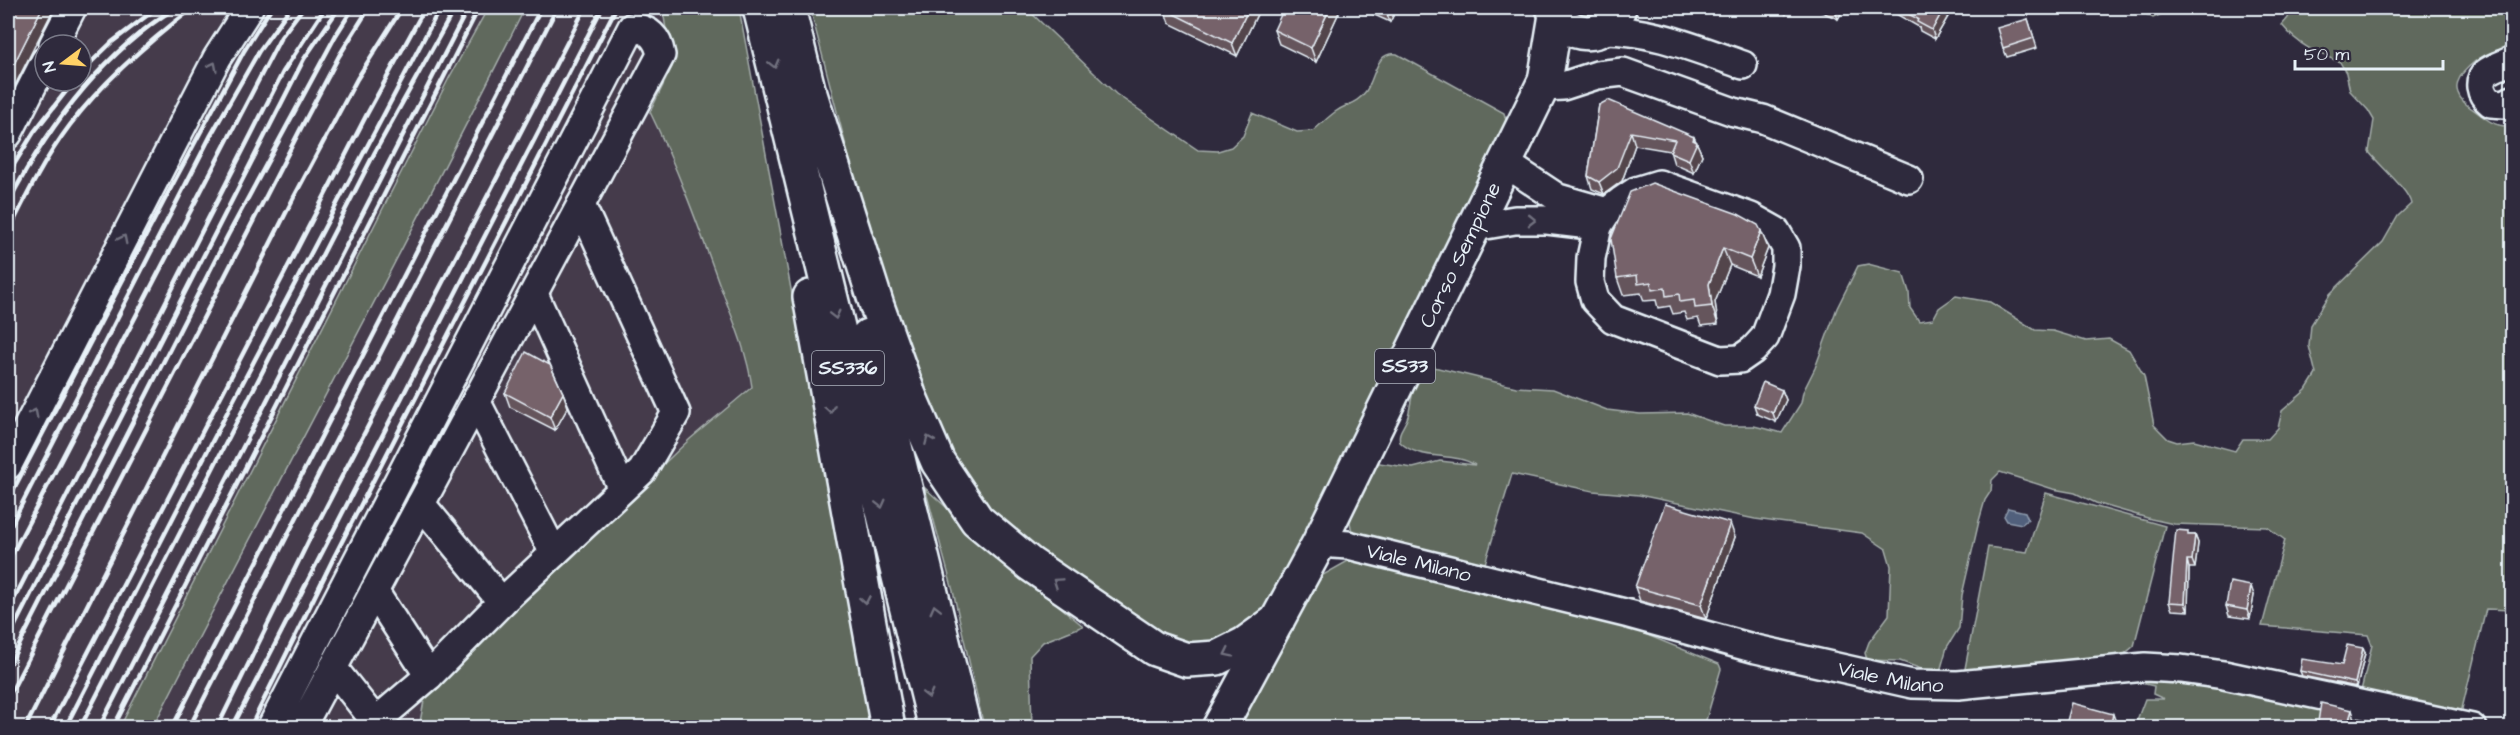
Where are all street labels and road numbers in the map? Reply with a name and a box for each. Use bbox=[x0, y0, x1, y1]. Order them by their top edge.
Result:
street label: Corso Sempione bbox=[1412, 177, 1508, 333]
road number: SS33 bbox=[1375, 349, 1435, 383]
road number: SS336 bbox=[812, 351, 884, 385]
street label: Viale Milano bbox=[1363, 536, 1474, 589]
street label: Viale Milano bbox=[1835, 653, 1944, 699]

